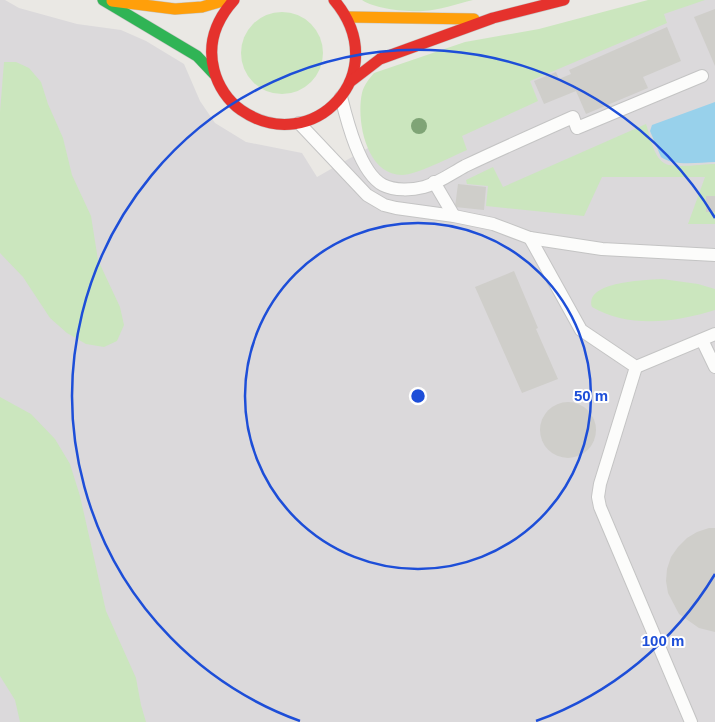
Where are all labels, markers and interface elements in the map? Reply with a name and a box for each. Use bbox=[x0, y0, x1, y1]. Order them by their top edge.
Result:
centre of rings bbox=[409, 387, 427, 405]
text: 50 m bbox=[574, 387, 608, 404]
text: 100 m bbox=[642, 632, 684, 649]

